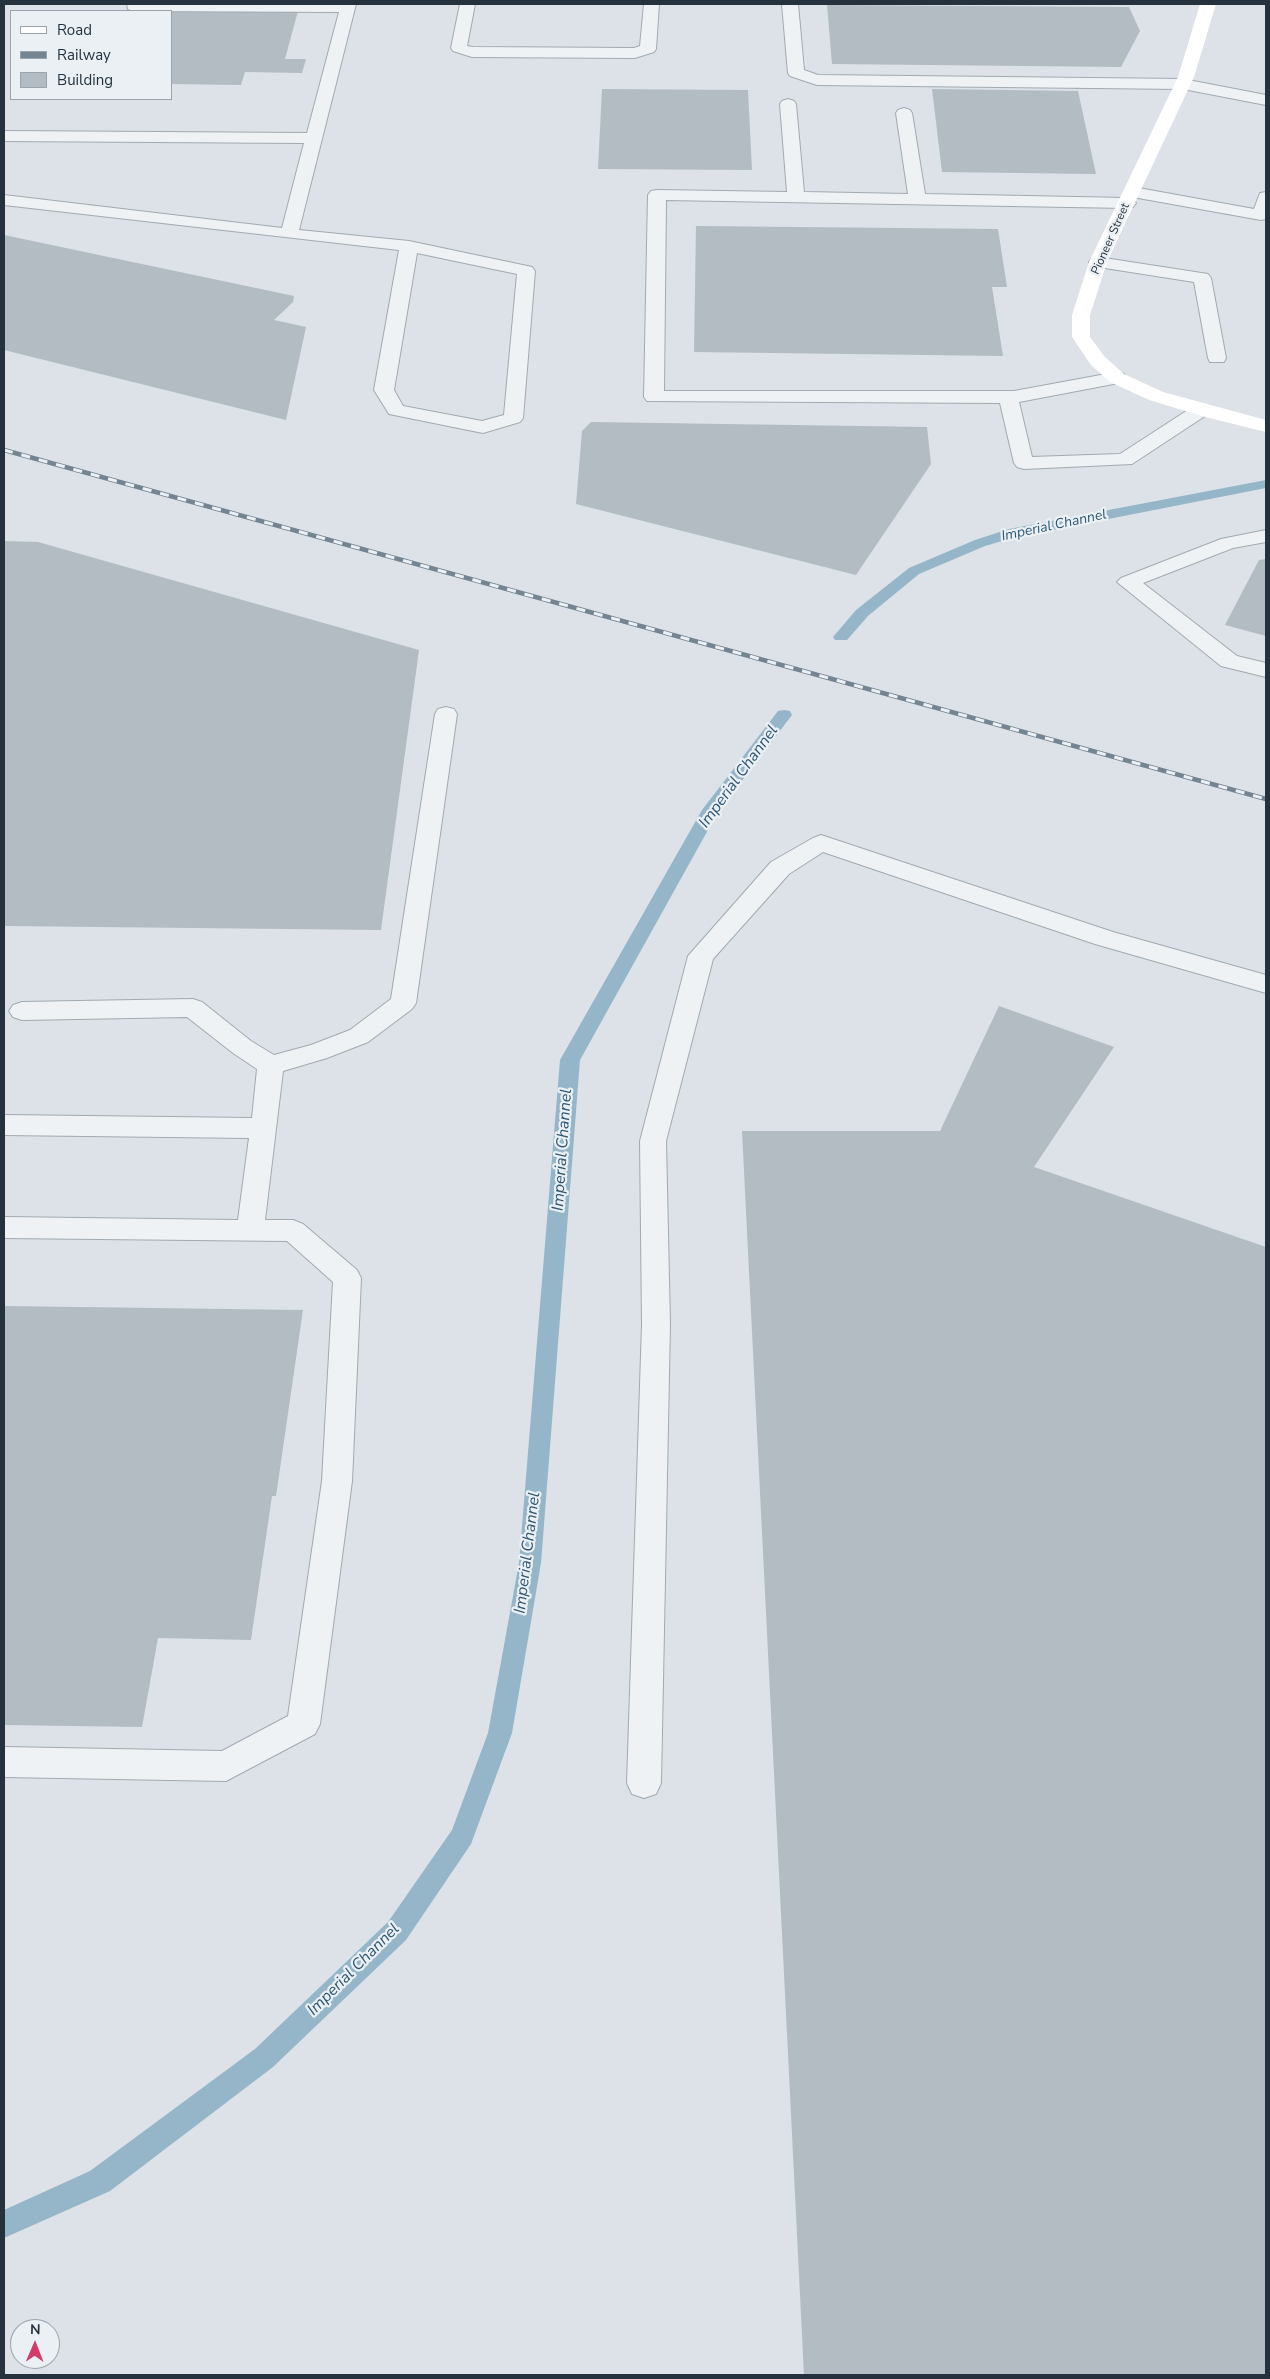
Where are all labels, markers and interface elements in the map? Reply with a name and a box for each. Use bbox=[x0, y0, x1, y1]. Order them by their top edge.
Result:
legend bbox=[10, 10, 172, 100]
text: Road bbox=[57, 20, 92, 40]
text: Railway bbox=[57, 45, 111, 65]
text: Building bbox=[57, 70, 113, 90]
street label: Pioneer Street bbox=[1089, 201, 1133, 277]
water label: Imperial Channel bbox=[1000, 507, 1108, 545]
water label: Imperial Channel bbox=[695, 722, 783, 832]
water label: Imperial Channel bbox=[549, 1088, 577, 1212]
water label: Imperial Channel bbox=[511, 1491, 545, 1615]
water label: Imperial Channel bbox=[304, 1920, 404, 2020]
north arrow bbox=[10, 2319, 60, 2369]
text: N bbox=[30, 2320, 41, 2339]

